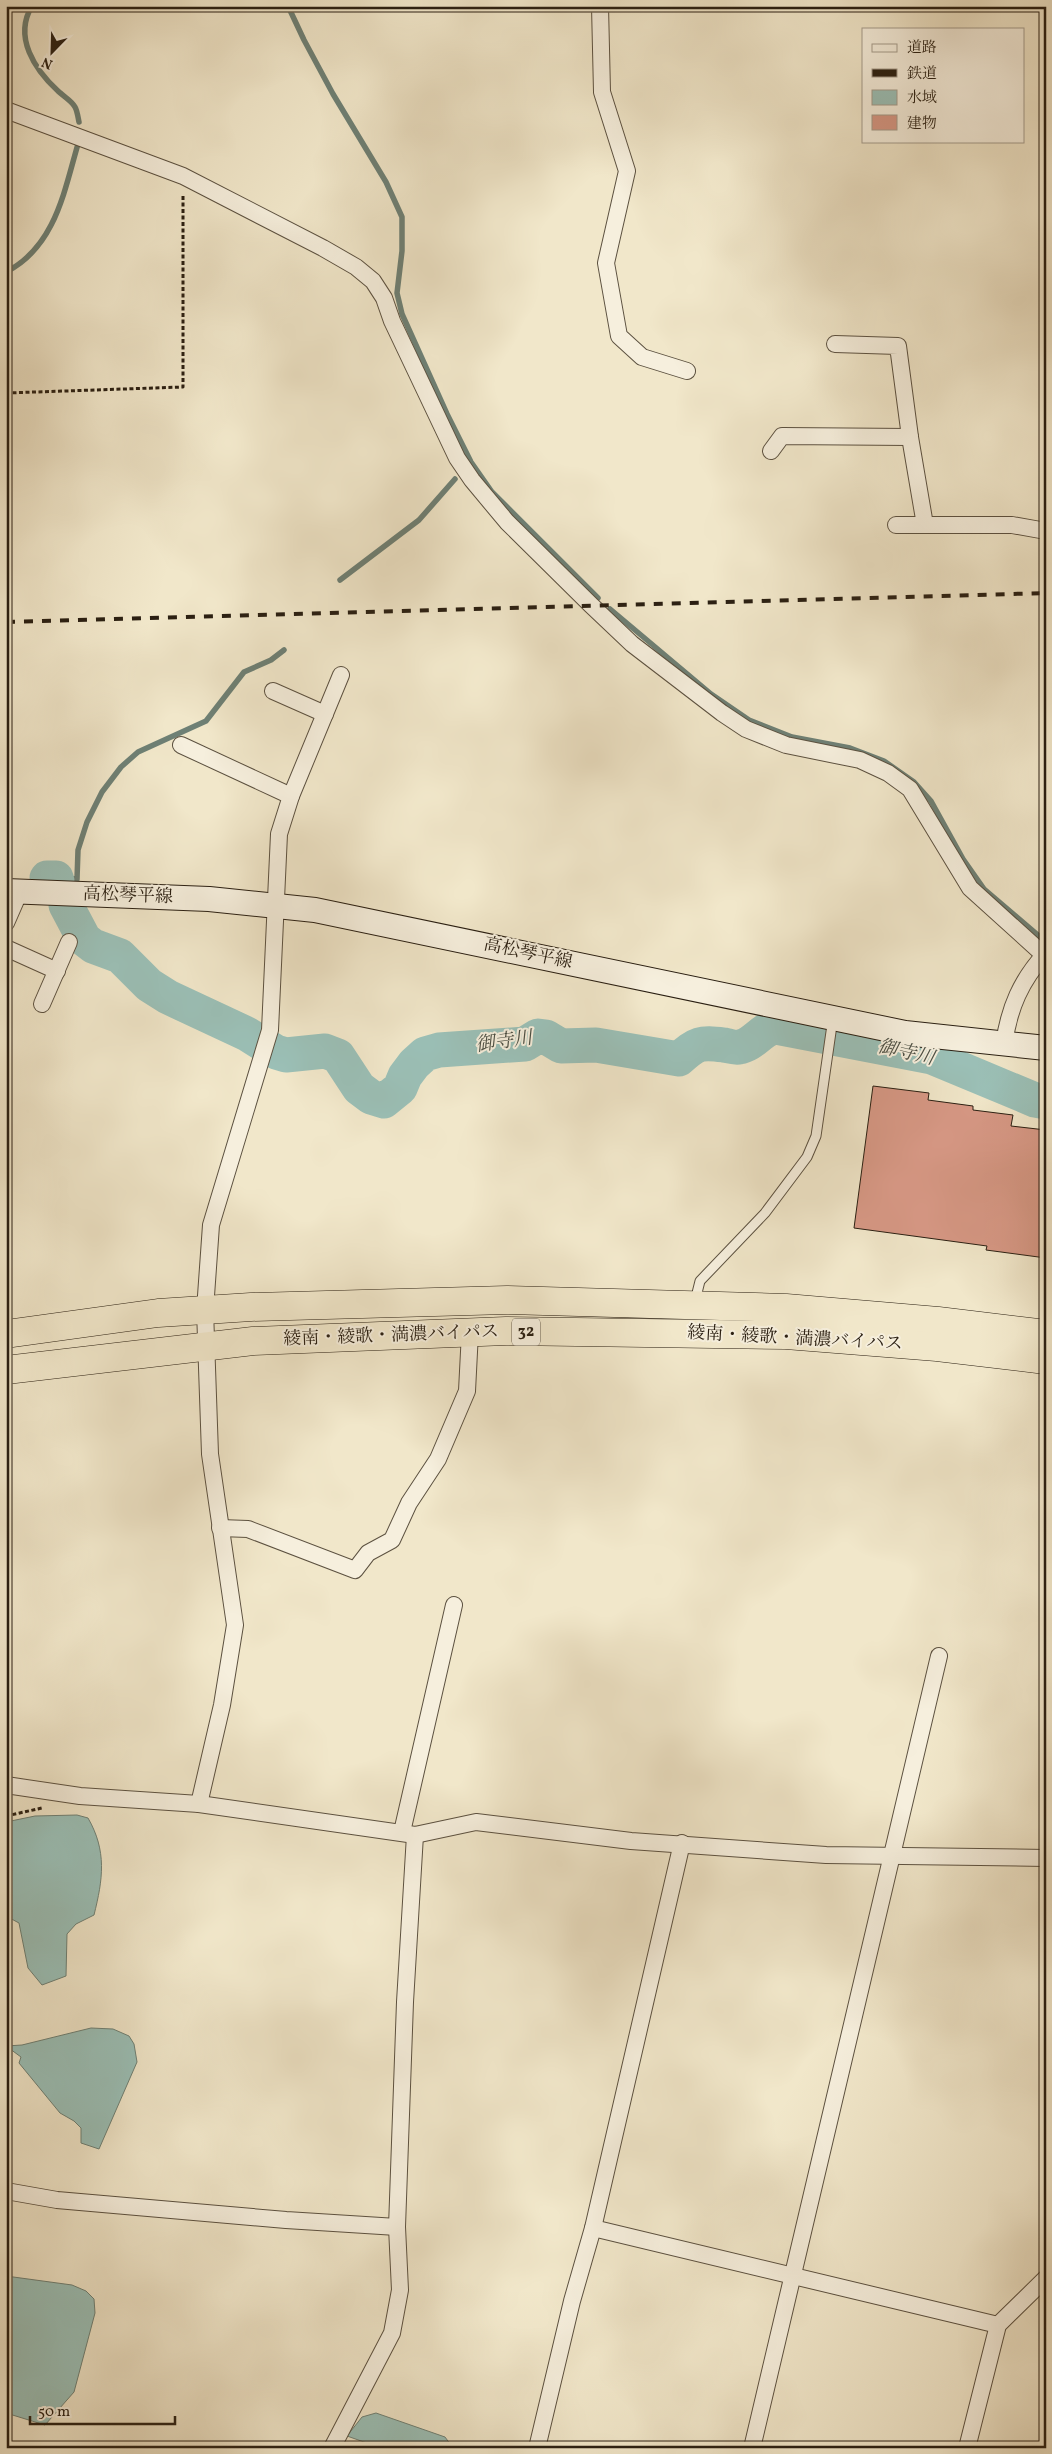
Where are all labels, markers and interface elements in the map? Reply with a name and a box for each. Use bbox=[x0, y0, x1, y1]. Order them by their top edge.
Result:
north arrow bbox=[28, 28, 78, 78]
legend bbox=[862, 28, 1024, 142]
text: 道路 bbox=[907, 38, 937, 59]
text: N bbox=[39, 52, 56, 73]
text: 鉄道 bbox=[907, 64, 937, 85]
text: 水域 bbox=[907, 88, 937, 109]
text: 建物 bbox=[907, 114, 937, 135]
street label: 高松琴平線 bbox=[83, 882, 173, 910]
street label: 高松琴平線 bbox=[481, 932, 575, 976]
water label: 御寺川 bbox=[474, 1025, 536, 1059]
water label: 御寺川 bbox=[875, 1034, 939, 1073]
road number: 32 bbox=[512, 1318, 540, 1345]
street label: 綾南・綾歌・満濃バイパス bbox=[283, 1320, 499, 1352]
street label: 綾南・綾歌・満濃バイパス bbox=[687, 1321, 903, 1357]
scale bar bbox=[30, 2394, 175, 2426]
text: 50 m bbox=[38, 2402, 70, 2423]

